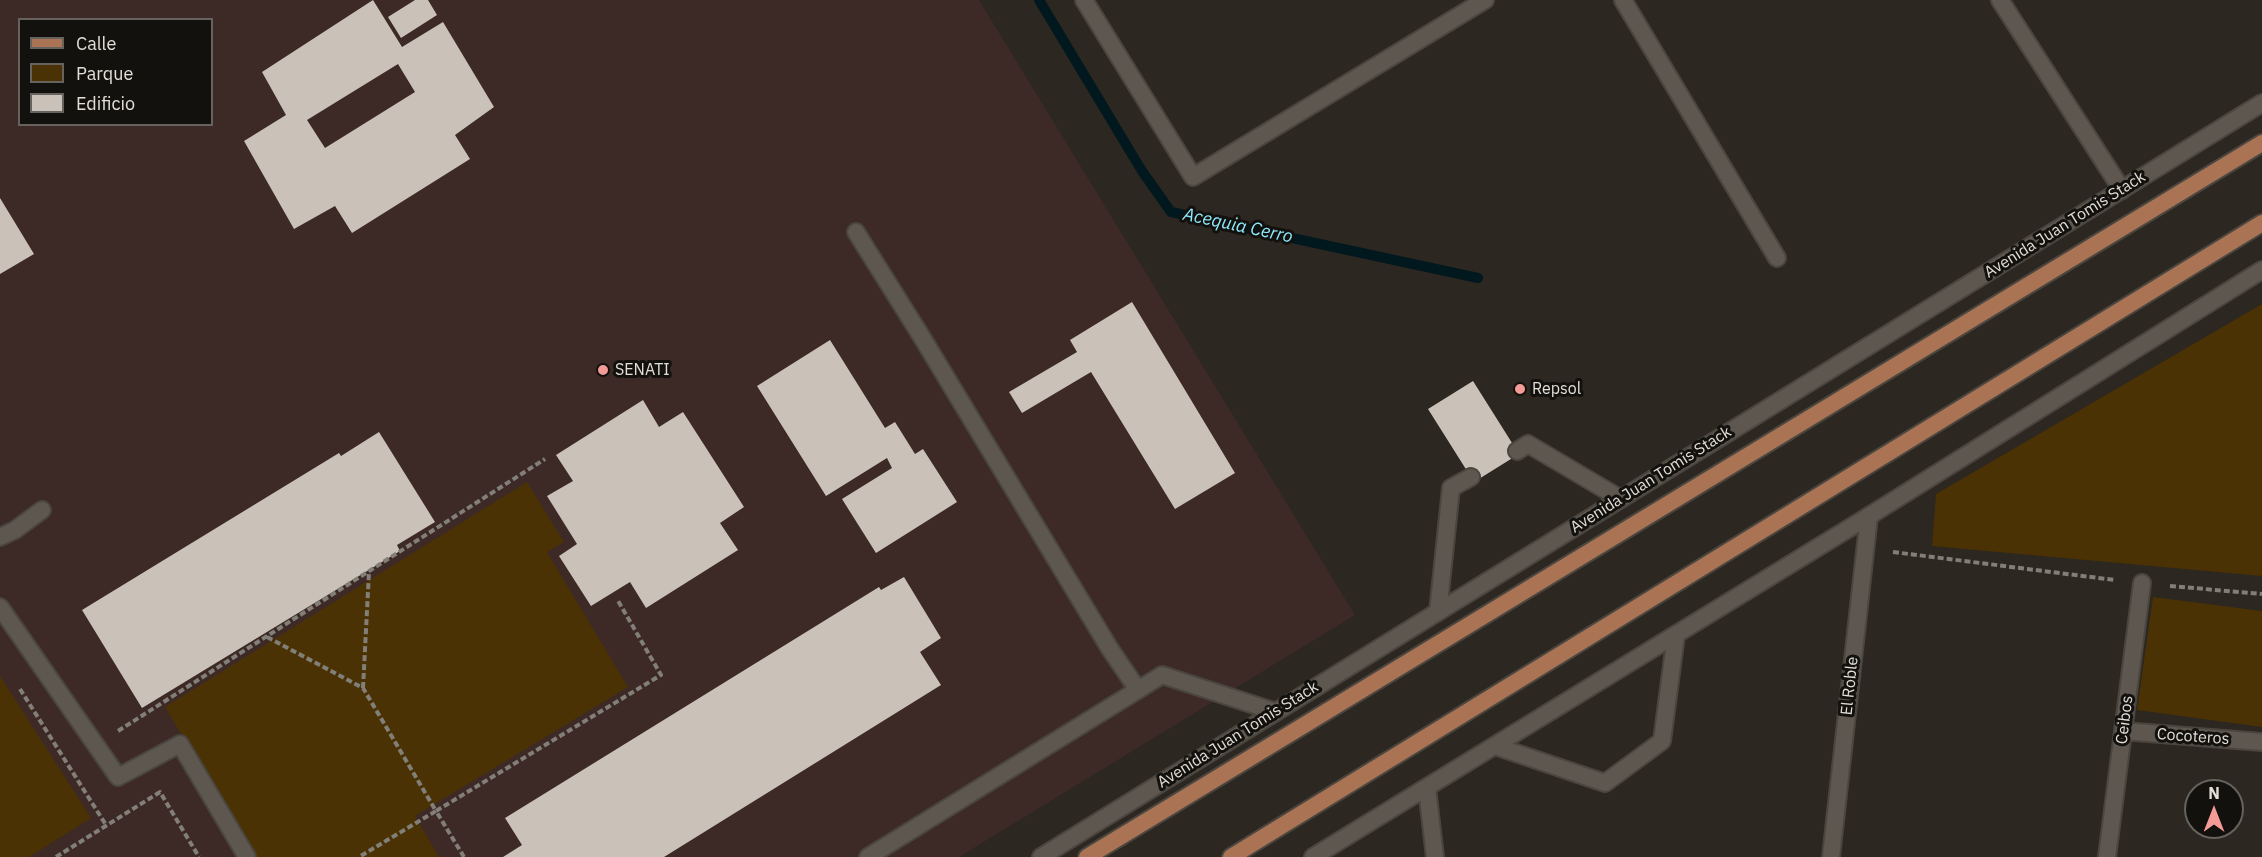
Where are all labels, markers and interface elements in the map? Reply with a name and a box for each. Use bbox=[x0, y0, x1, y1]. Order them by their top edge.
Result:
legend bbox=[18, 18, 213, 126]
text: Calle bbox=[76, 32, 116, 55]
text: Parque bbox=[76, 62, 133, 85]
text: Edificio bbox=[76, 92, 135, 115]
street label: Avenida Juan Tomis Stack bbox=[1981, 167, 2149, 283]
water label: Acequia Cerro bbox=[1181, 204, 1295, 248]
place label: SENATI bbox=[615, 360, 670, 380]
marker: SENATI bbox=[596, 363, 610, 377]
place label: Repsol bbox=[1532, 379, 1581, 399]
marker: Repsol bbox=[1513, 382, 1527, 396]
street label: Avenida Juan Tomis Stack bbox=[1567, 422, 1735, 538]
street label: El Roble bbox=[1837, 656, 1863, 716]
street label: Avenida Juan Tomis Stack bbox=[1154, 677, 1322, 793]
street label: Ceibos bbox=[2113, 695, 2137, 745]
street label: Cocoteros bbox=[2156, 725, 2230, 749]
north arrow bbox=[2184, 779, 2244, 839]
text: N bbox=[2208, 783, 2220, 803]

